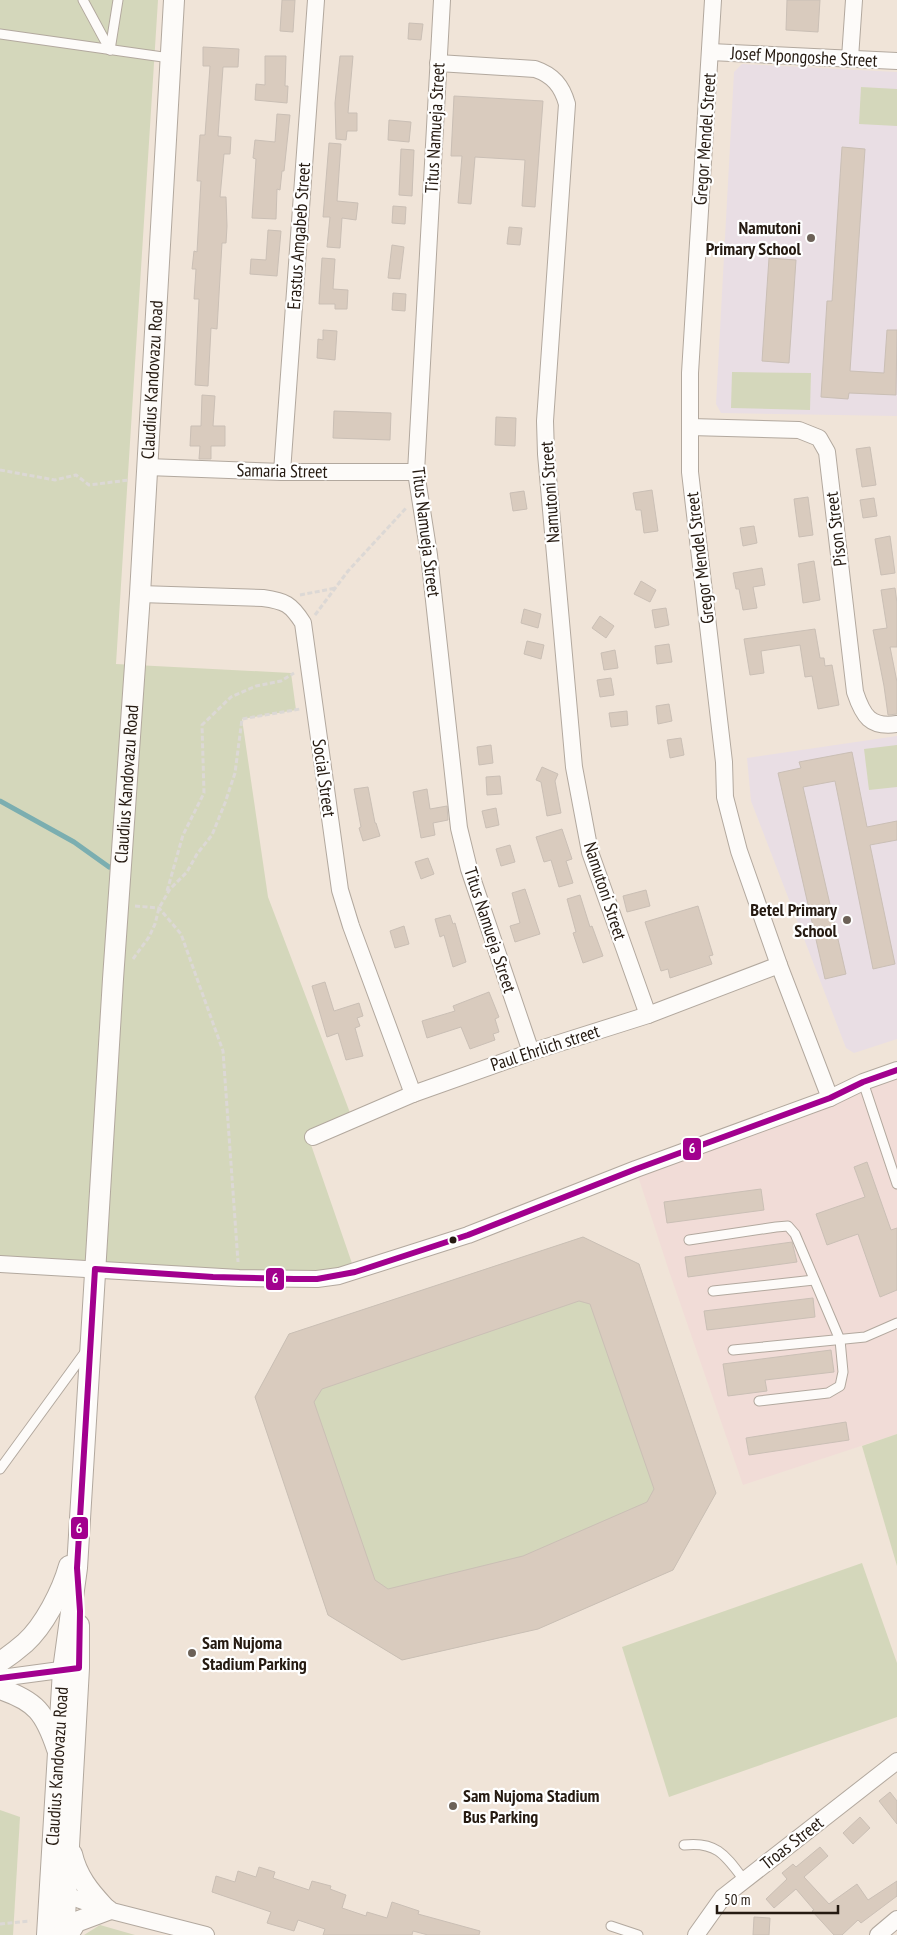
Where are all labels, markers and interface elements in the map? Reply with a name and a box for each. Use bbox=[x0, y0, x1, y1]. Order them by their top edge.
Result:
street label: Josef Mpongoshe Street bbox=[729, 41, 878, 72]
street label: Titus Namueja Street bbox=[420, 62, 449, 194]
street label: Gregor Mendel Street bbox=[688, 72, 721, 206]
street label: Erastus Amgabeb Street bbox=[282, 162, 315, 310]
place label: Namutoni Primary School bbox=[706, 216, 802, 260]
marker: Namutoni Primary School bbox=[805, 232, 817, 244]
street label: Claudius Kandovazu Road bbox=[136, 300, 168, 460]
street label: Namutoni Street bbox=[534, 440, 565, 544]
street label: Samaria Street bbox=[236, 458, 328, 483]
street label: Titus Namueja Street bbox=[407, 466, 446, 598]
street label: Pison Street bbox=[820, 490, 851, 568]
street label: Gregor Mendel Street bbox=[680, 491, 719, 625]
street label: Claudius Kandovazu Road bbox=[109, 704, 143, 864]
street label: Social Street bbox=[308, 738, 341, 818]
street label: Namutoni Street bbox=[579, 839, 632, 943]
street label: Titus Namueja Street bbox=[459, 864, 522, 996]
place label: Betel Primary School bbox=[750, 898, 838, 942]
marker: Betel Primary School bbox=[841, 914, 853, 926]
street label: Paul Ehrlich street bbox=[487, 1019, 602, 1076]
line badge: 6 bbox=[682, 1137, 702, 1161]
text: 6 bbox=[689, 1139, 696, 1157]
unlabelled marker bbox=[448, 1235, 458, 1245]
line badge: 6 bbox=[265, 1267, 285, 1291]
text: 6 bbox=[272, 1269, 279, 1287]
line badge: 6 bbox=[70, 1516, 89, 1540]
text: 6 bbox=[76, 1519, 83, 1537]
place label: Sam Nujoma Stadium Parking bbox=[202, 1631, 307, 1675]
marker: Sam Nujoma Stadium Parking bbox=[186, 1647, 198, 1659]
street label: Claudius Kandovazu Road bbox=[40, 1686, 73, 1846]
place label: Sam Nujoma Stadium Bus Parking bbox=[463, 1784, 599, 1828]
marker: Sam Nujoma Stadium Bus Parking bbox=[447, 1800, 459, 1812]
street label: Troas Street bbox=[756, 1811, 828, 1874]
scale bar bbox=[717, 1882, 838, 1914]
text: 50 m bbox=[724, 1890, 750, 1909]

